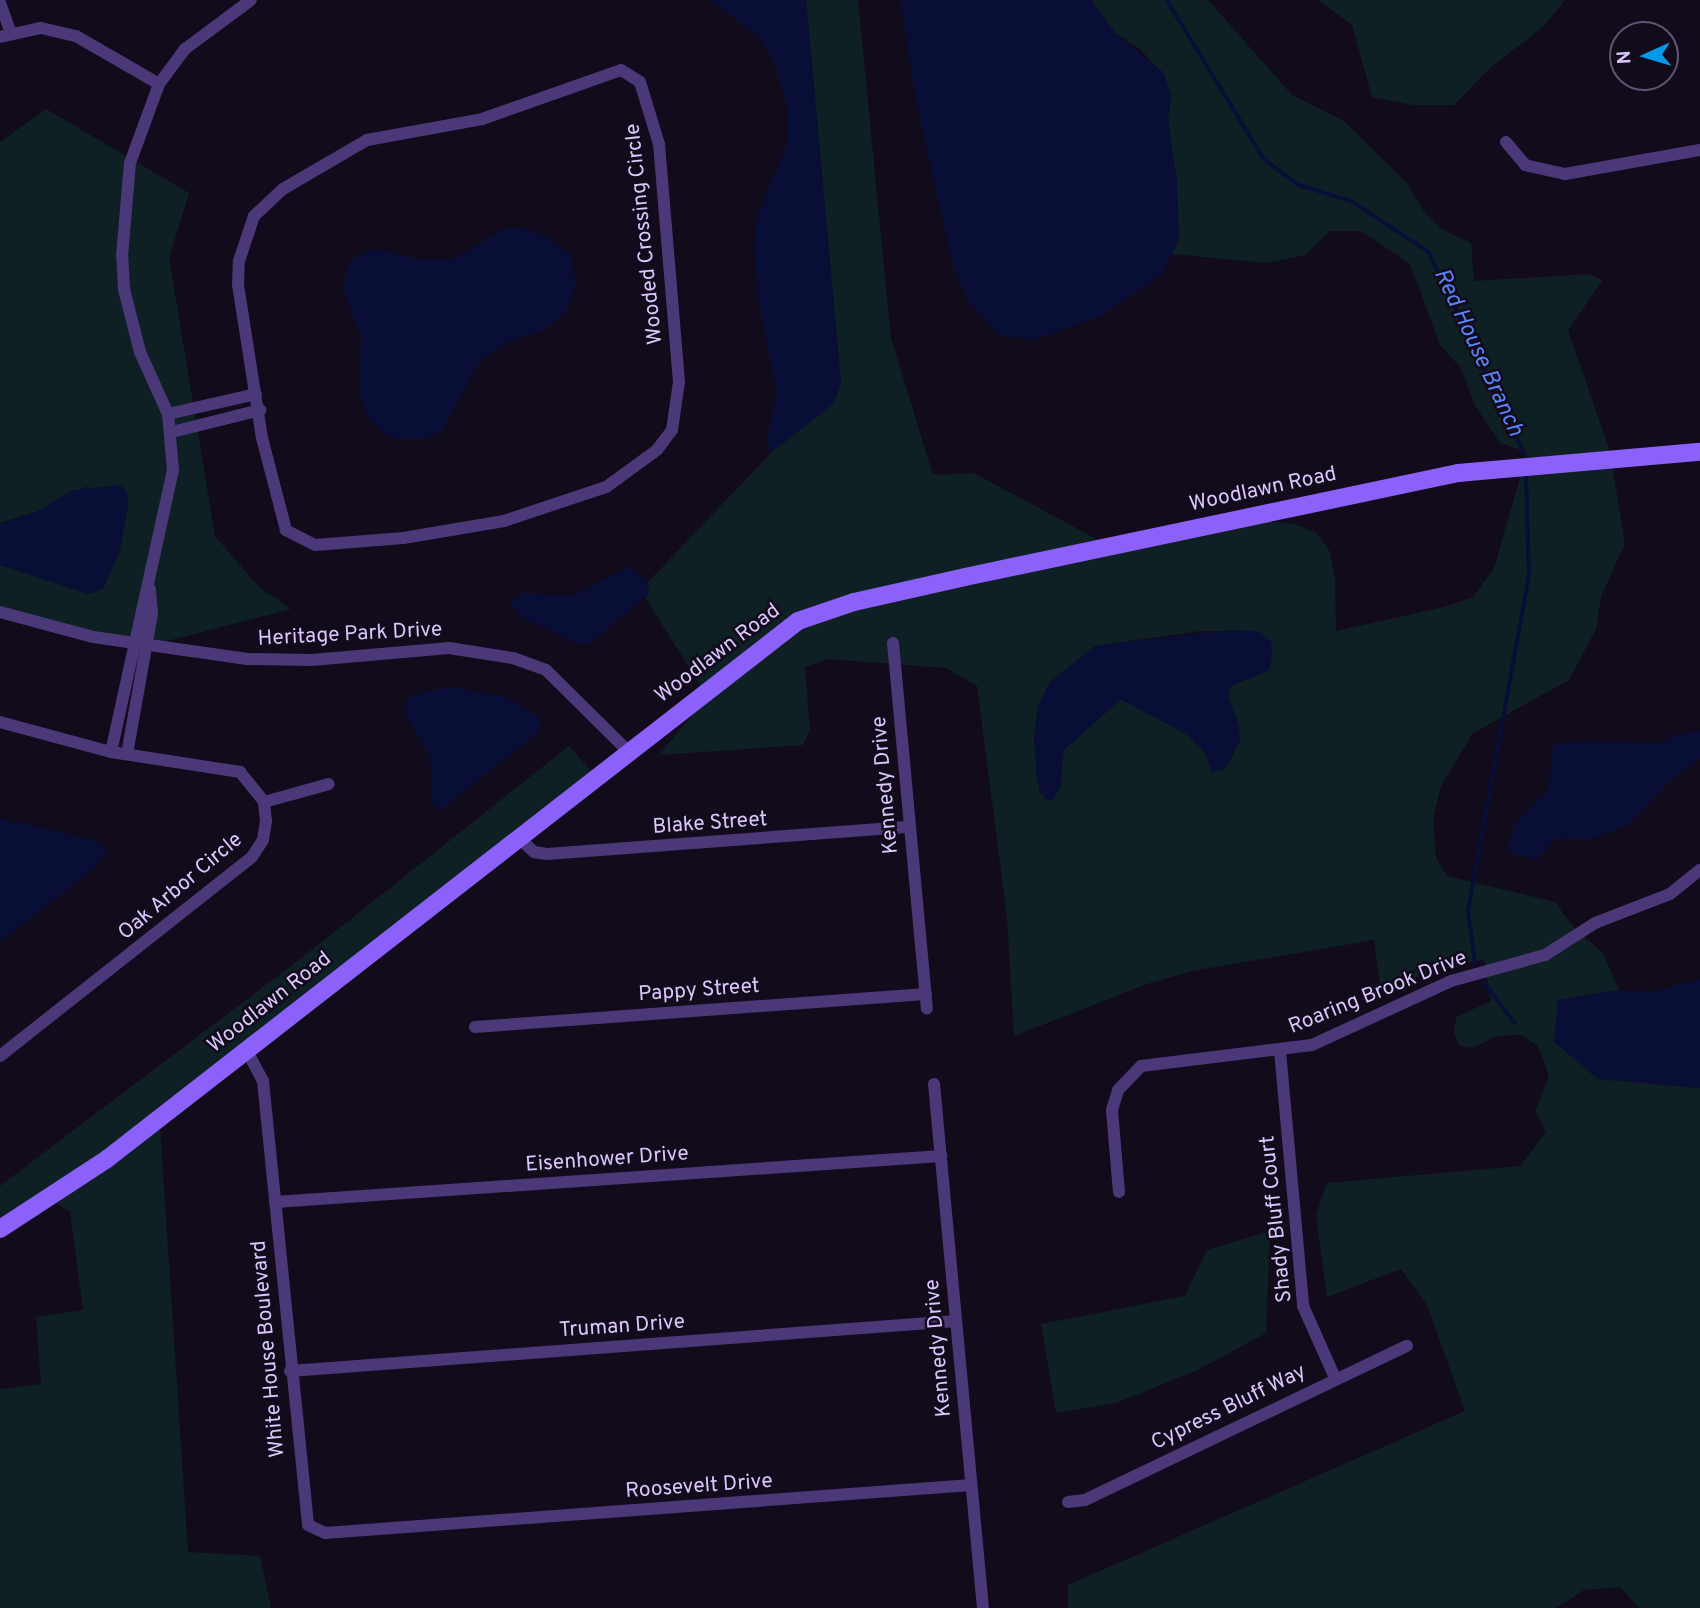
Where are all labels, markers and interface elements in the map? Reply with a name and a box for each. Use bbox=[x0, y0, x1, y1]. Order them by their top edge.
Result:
north arrow bbox=[1609, 21, 1679, 91]
text: N bbox=[1613, 50, 1637, 65]
street label: Wooded Crossing Circle bbox=[621, 122, 669, 346]
water label: Red House Branch bbox=[1426, 265, 1528, 441]
street label: Woodlawn Road bbox=[1187, 462, 1339, 518]
street label: Woodlawn Road bbox=[651, 599, 785, 709]
street label: Heritage Park Drive bbox=[257, 618, 443, 652]
street label: Kennedy Drive bbox=[867, 715, 905, 855]
street label: Blake Street bbox=[652, 807, 768, 841]
street label: Oak Arbor Circle bbox=[113, 827, 249, 947]
street label: Roaring Brook Drive bbox=[1285, 946, 1471, 1040]
street label: Woodlawn Road bbox=[203, 947, 337, 1059]
street label: Pappy Street bbox=[638, 974, 760, 1008]
street label: Shady Bluff Court bbox=[1256, 1134, 1298, 1304]
street label: Eisenhower Drive bbox=[524, 1142, 690, 1178]
street label: White House Boulevard bbox=[247, 1239, 291, 1459]
street label: Kennedy Drive bbox=[920, 1278, 958, 1418]
street label: Truman Drive bbox=[558, 1310, 686, 1344]
street label: Cypress Bluff Way bbox=[1147, 1360, 1311, 1456]
street label: Roosevelt Drive bbox=[625, 1469, 773, 1505]

